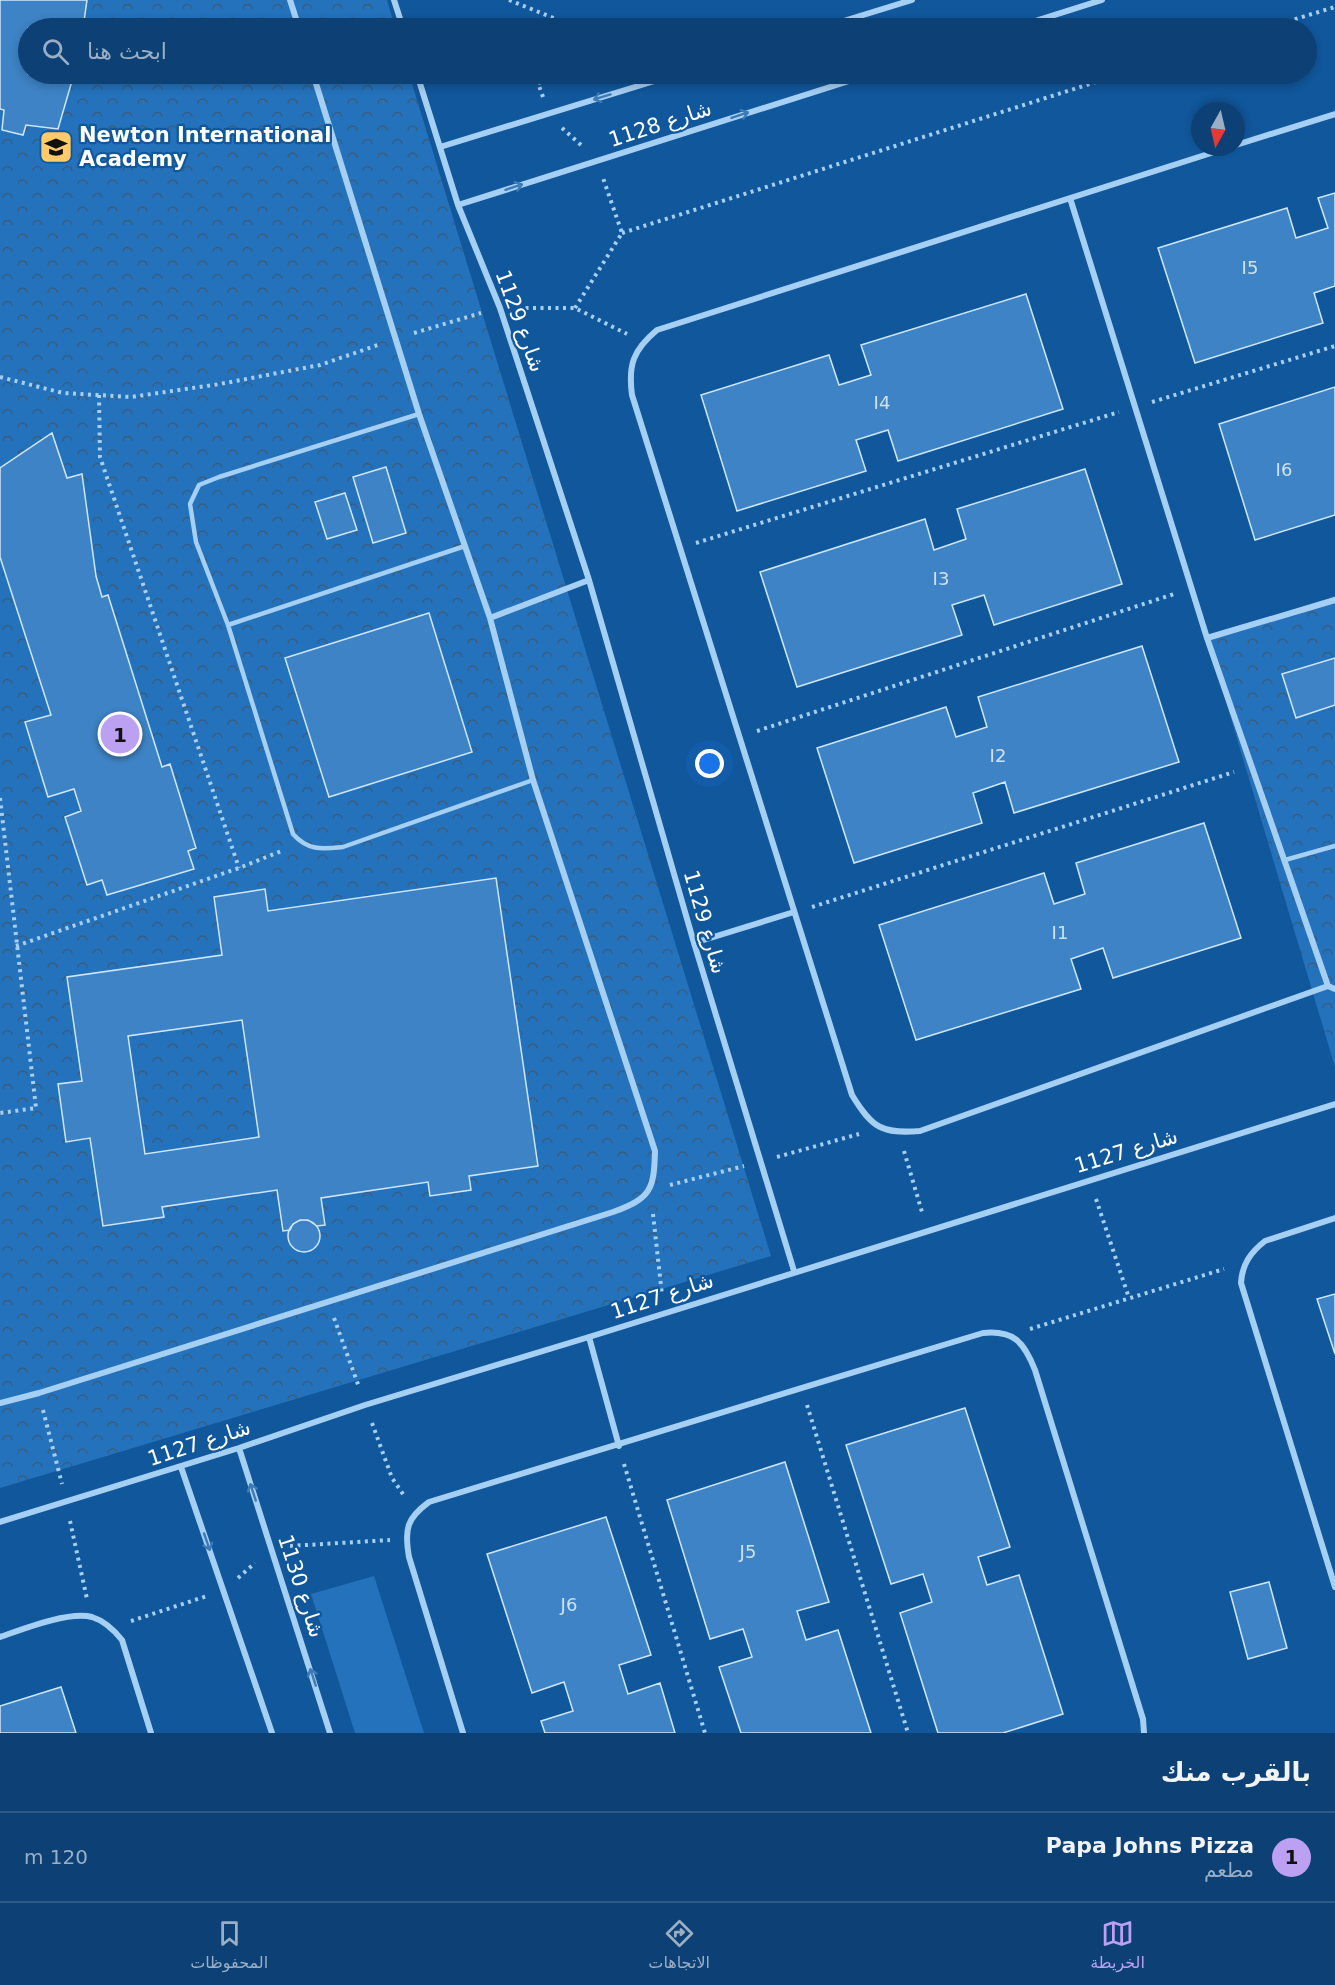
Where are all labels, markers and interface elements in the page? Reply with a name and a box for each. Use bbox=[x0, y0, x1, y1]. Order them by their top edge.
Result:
search box bbox=[18, 18, 1317, 84]
icon: search bbox=[39, 35, 72, 68]
text: ابحث هنا bbox=[87, 39, 167, 64]
one-way arrow bbox=[592, 92, 611, 103]
street label: شارع 1128 bbox=[606, 96, 714, 152]
north arrow bbox=[1191, 102, 1245, 156]
one-way arrow bbox=[730, 109, 749, 120]
place label: Newton International Academy bbox=[79, 123, 331, 171]
school or university icon: Newton International Academy bbox=[38, 129, 74, 165]
one-way arrow bbox=[504, 181, 523, 192]
house number: I5 bbox=[1242, 257, 1258, 278]
street label: شارع 1129 bbox=[490, 267, 550, 375]
house number: I4 bbox=[874, 392, 890, 413]
house number: I6 bbox=[1276, 459, 1292, 480]
house number: I3 bbox=[933, 568, 949, 589]
pin: 1 bbox=[100, 712, 140, 756]
house number: I2 bbox=[990, 745, 1006, 766]
your location bbox=[695, 749, 724, 778]
street label: شارع 1129 bbox=[679, 867, 731, 977]
house number: I1 bbox=[1052, 922, 1068, 943]
street label: شارع 1127 bbox=[1071, 1124, 1181, 1178]
street label: شارع 1127 bbox=[608, 1268, 716, 1324]
street label: شارع 1127 bbox=[145, 1415, 253, 1471]
one-way arrow bbox=[247, 1482, 258, 1501]
one-way arrow bbox=[203, 1532, 214, 1551]
street label: شارع 1130 bbox=[273, 1532, 329, 1640]
house number: J5 bbox=[739, 1541, 756, 1562]
house number: J6 bbox=[560, 1594, 577, 1615]
one-way arrow bbox=[306, 1668, 317, 1687]
text: بالقرب منك bbox=[1161, 1757, 1311, 1787]
text: Papa Johns Pizza bbox=[1046, 1833, 1254, 1858]
text: 120 m bbox=[24, 1845, 88, 1869]
text: 1 bbox=[1285, 1845, 1298, 1869]
text: مطعم bbox=[1204, 1858, 1254, 1882]
tab: المحفوظات bbox=[190, 1917, 268, 1972]
tab: الاتجاهات bbox=[648, 1917, 710, 1972]
tab: الخريطة bbox=[1090, 1917, 1145, 1972]

